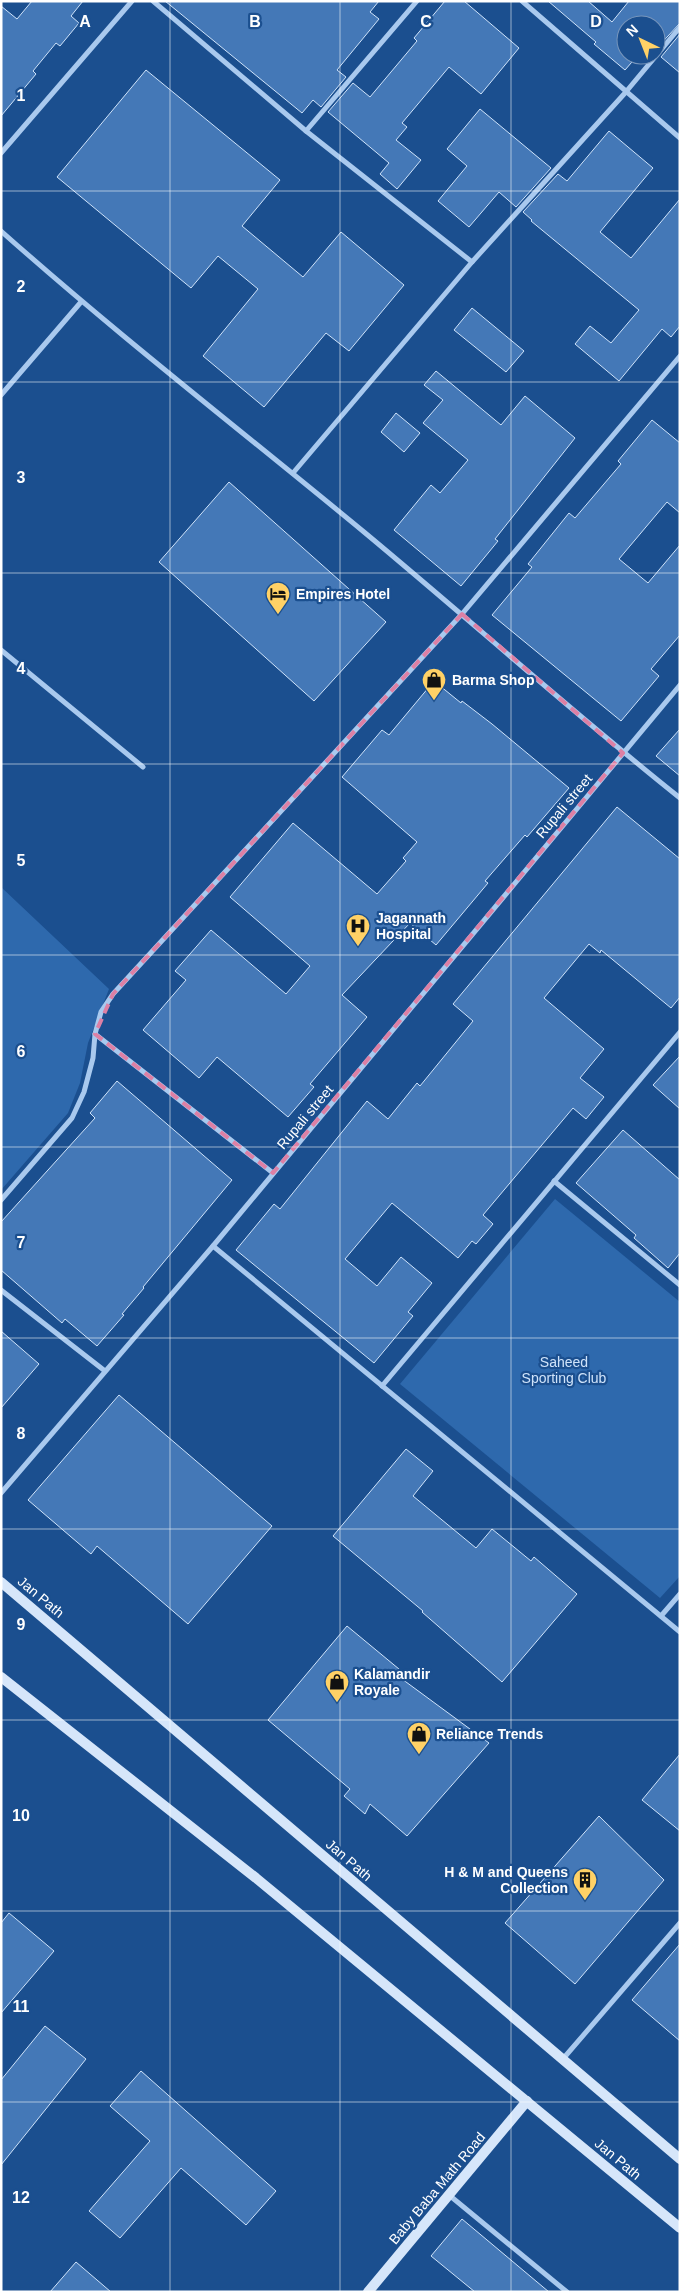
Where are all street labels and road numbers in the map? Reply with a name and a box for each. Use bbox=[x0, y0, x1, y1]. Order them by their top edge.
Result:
street label: Rupali street bbox=[533, 771, 595, 841]
street label: Rupali street bbox=[274, 1082, 336, 1152]
street label: Jan Path bbox=[15, 1573, 67, 1621]
street label: Jan Path bbox=[323, 1836, 375, 1884]
street label: Baby Baba Math Road bbox=[386, 2129, 488, 2247]
street label: Jan Path bbox=[592, 2135, 644, 2183]

